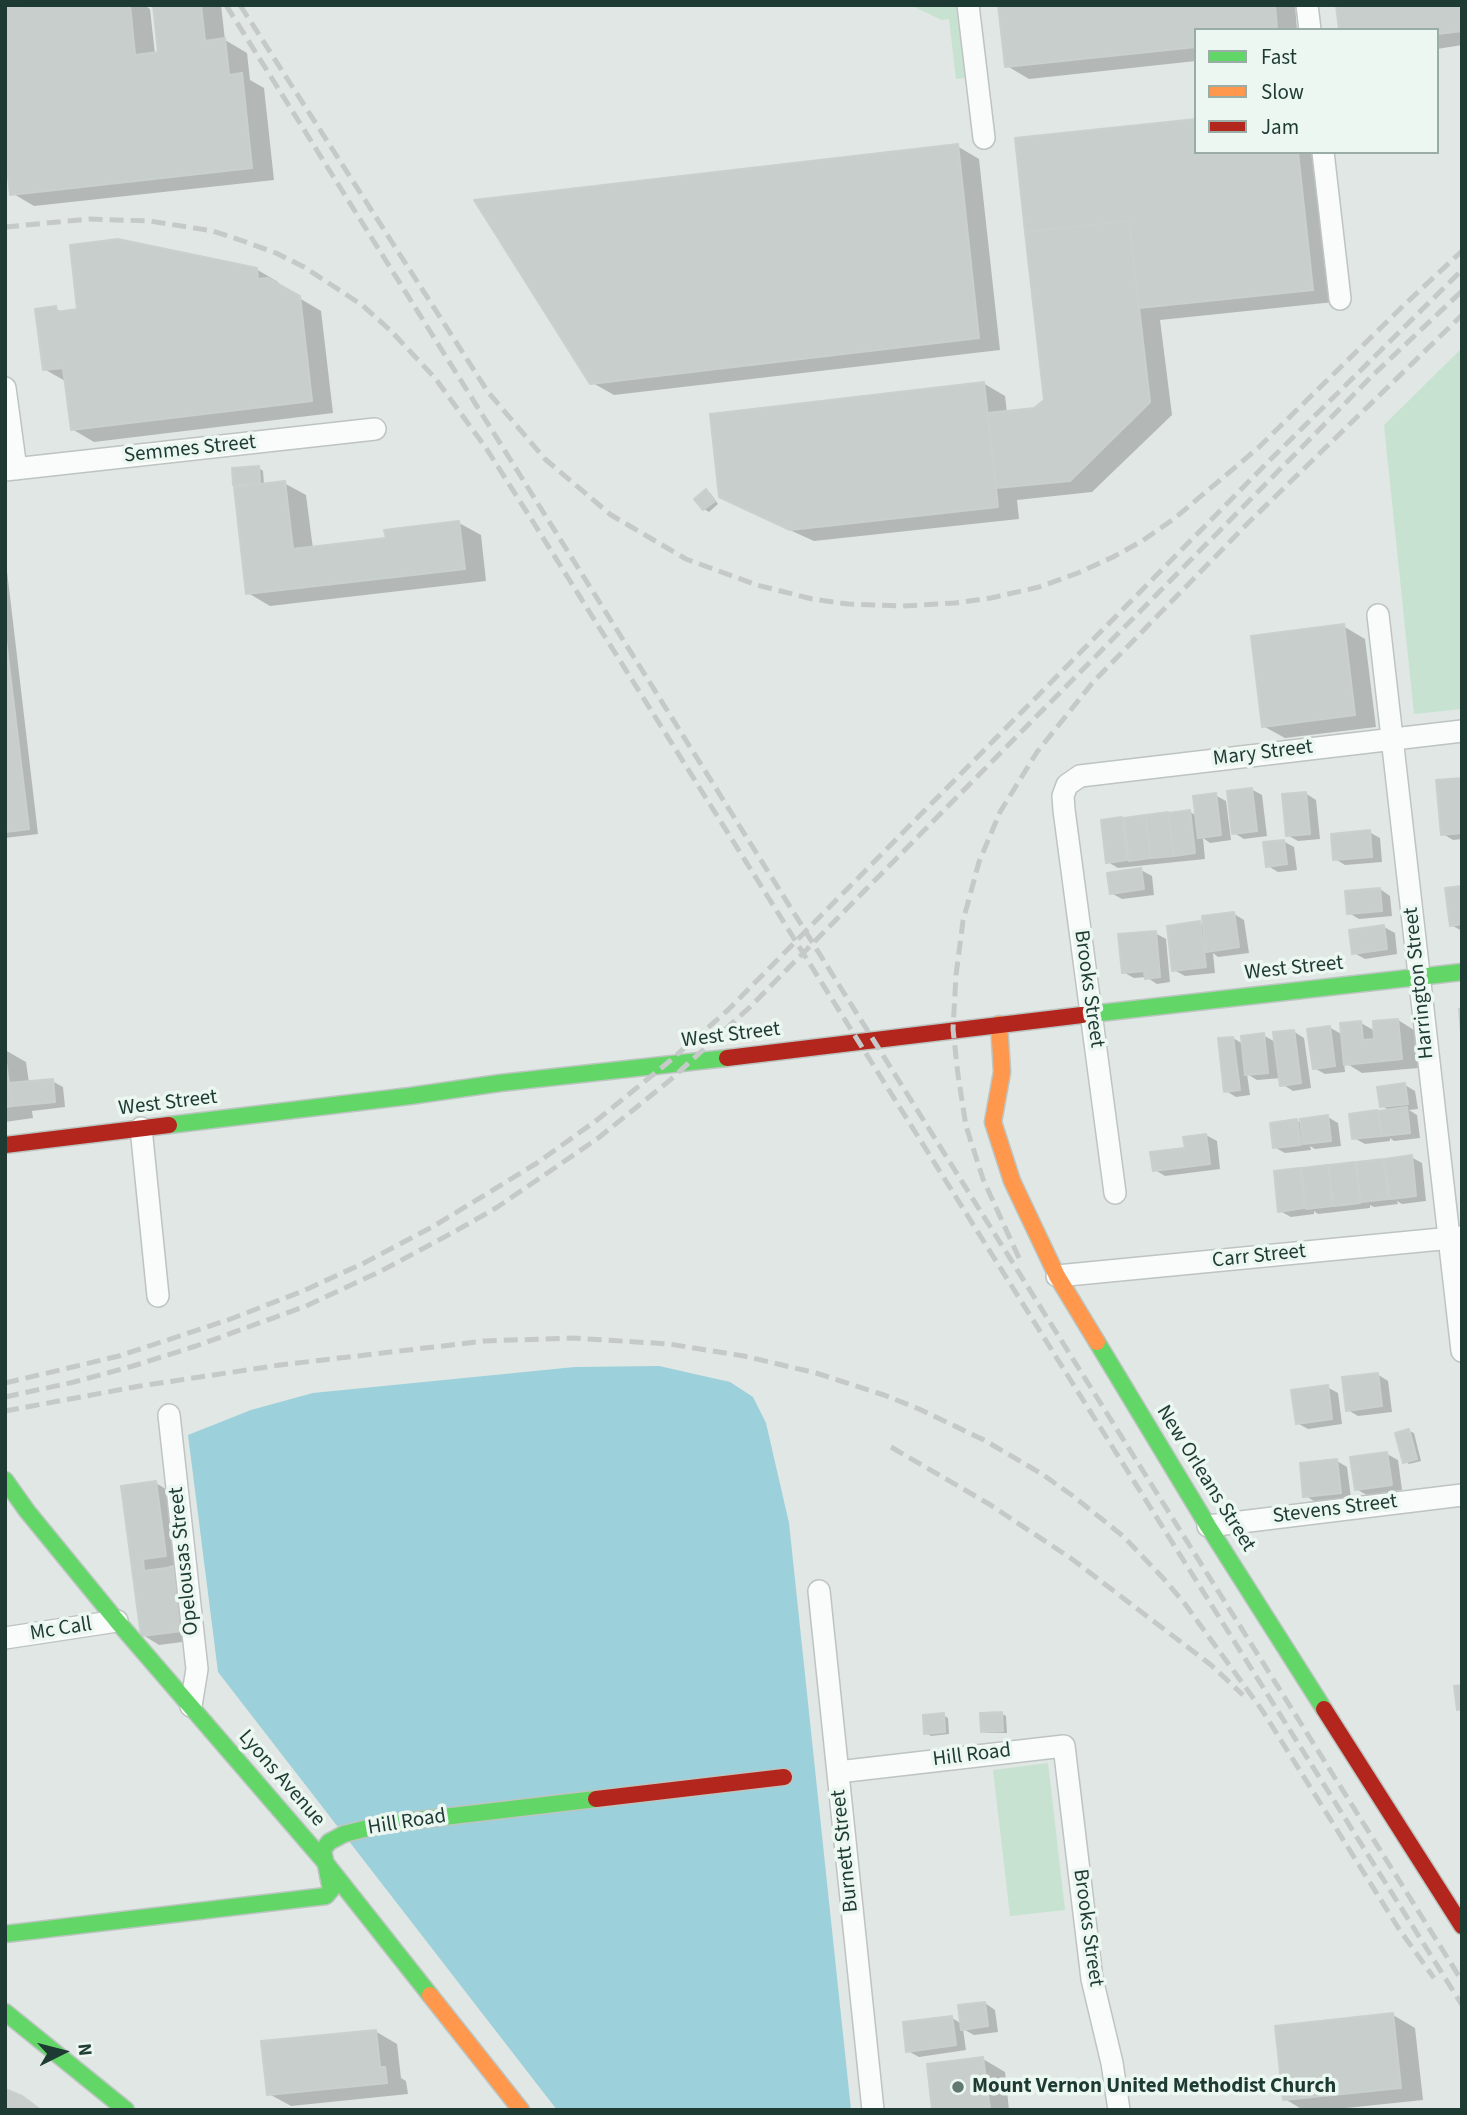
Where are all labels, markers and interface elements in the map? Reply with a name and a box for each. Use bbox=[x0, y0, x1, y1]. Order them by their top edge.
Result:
legend bbox=[1194, 28, 1439, 154]
text: Fast bbox=[1261, 42, 1297, 72]
text: Slow bbox=[1261, 77, 1304, 107]
text: Jam bbox=[1261, 112, 1299, 142]
street label: Semmes Street bbox=[123, 431, 257, 469]
street label: Mary Street bbox=[1212, 735, 1314, 773]
street label: Harrington Street bbox=[1399, 906, 1441, 1060]
street label: Brooks Street bbox=[1067, 929, 1109, 1049]
street label: West Street bbox=[1243, 951, 1345, 987]
street label: West Street bbox=[680, 1017, 782, 1055]
street label: West Street bbox=[117, 1085, 219, 1123]
street label: Carr Street bbox=[1211, 1240, 1307, 1274]
street label: New Orleans Street bbox=[1150, 1401, 1260, 1557]
street label: Opelousas Street bbox=[165, 1486, 205, 1636]
street label: Stevens Street bbox=[1271, 1490, 1399, 1530]
street label: Mc Call bbox=[28, 1613, 94, 1647]
street label: Lyons Avenue bbox=[232, 1726, 330, 1832]
street label: Hill Road bbox=[931, 1739, 1013, 1773]
street label: Burnett Street bbox=[827, 1788, 865, 1914]
street label: Hill Road bbox=[366, 1804, 448, 1842]
street label: Brooks Street bbox=[1066, 1868, 1108, 1988]
north arrow bbox=[28, 2017, 98, 2087]
text: N bbox=[70, 2042, 98, 2057]
place label: Mount Vernon United Methodist Church bbox=[972, 2074, 1336, 2100]
marker: Mount Vernon United Methodist Church bbox=[950, 2079, 966, 2095]

